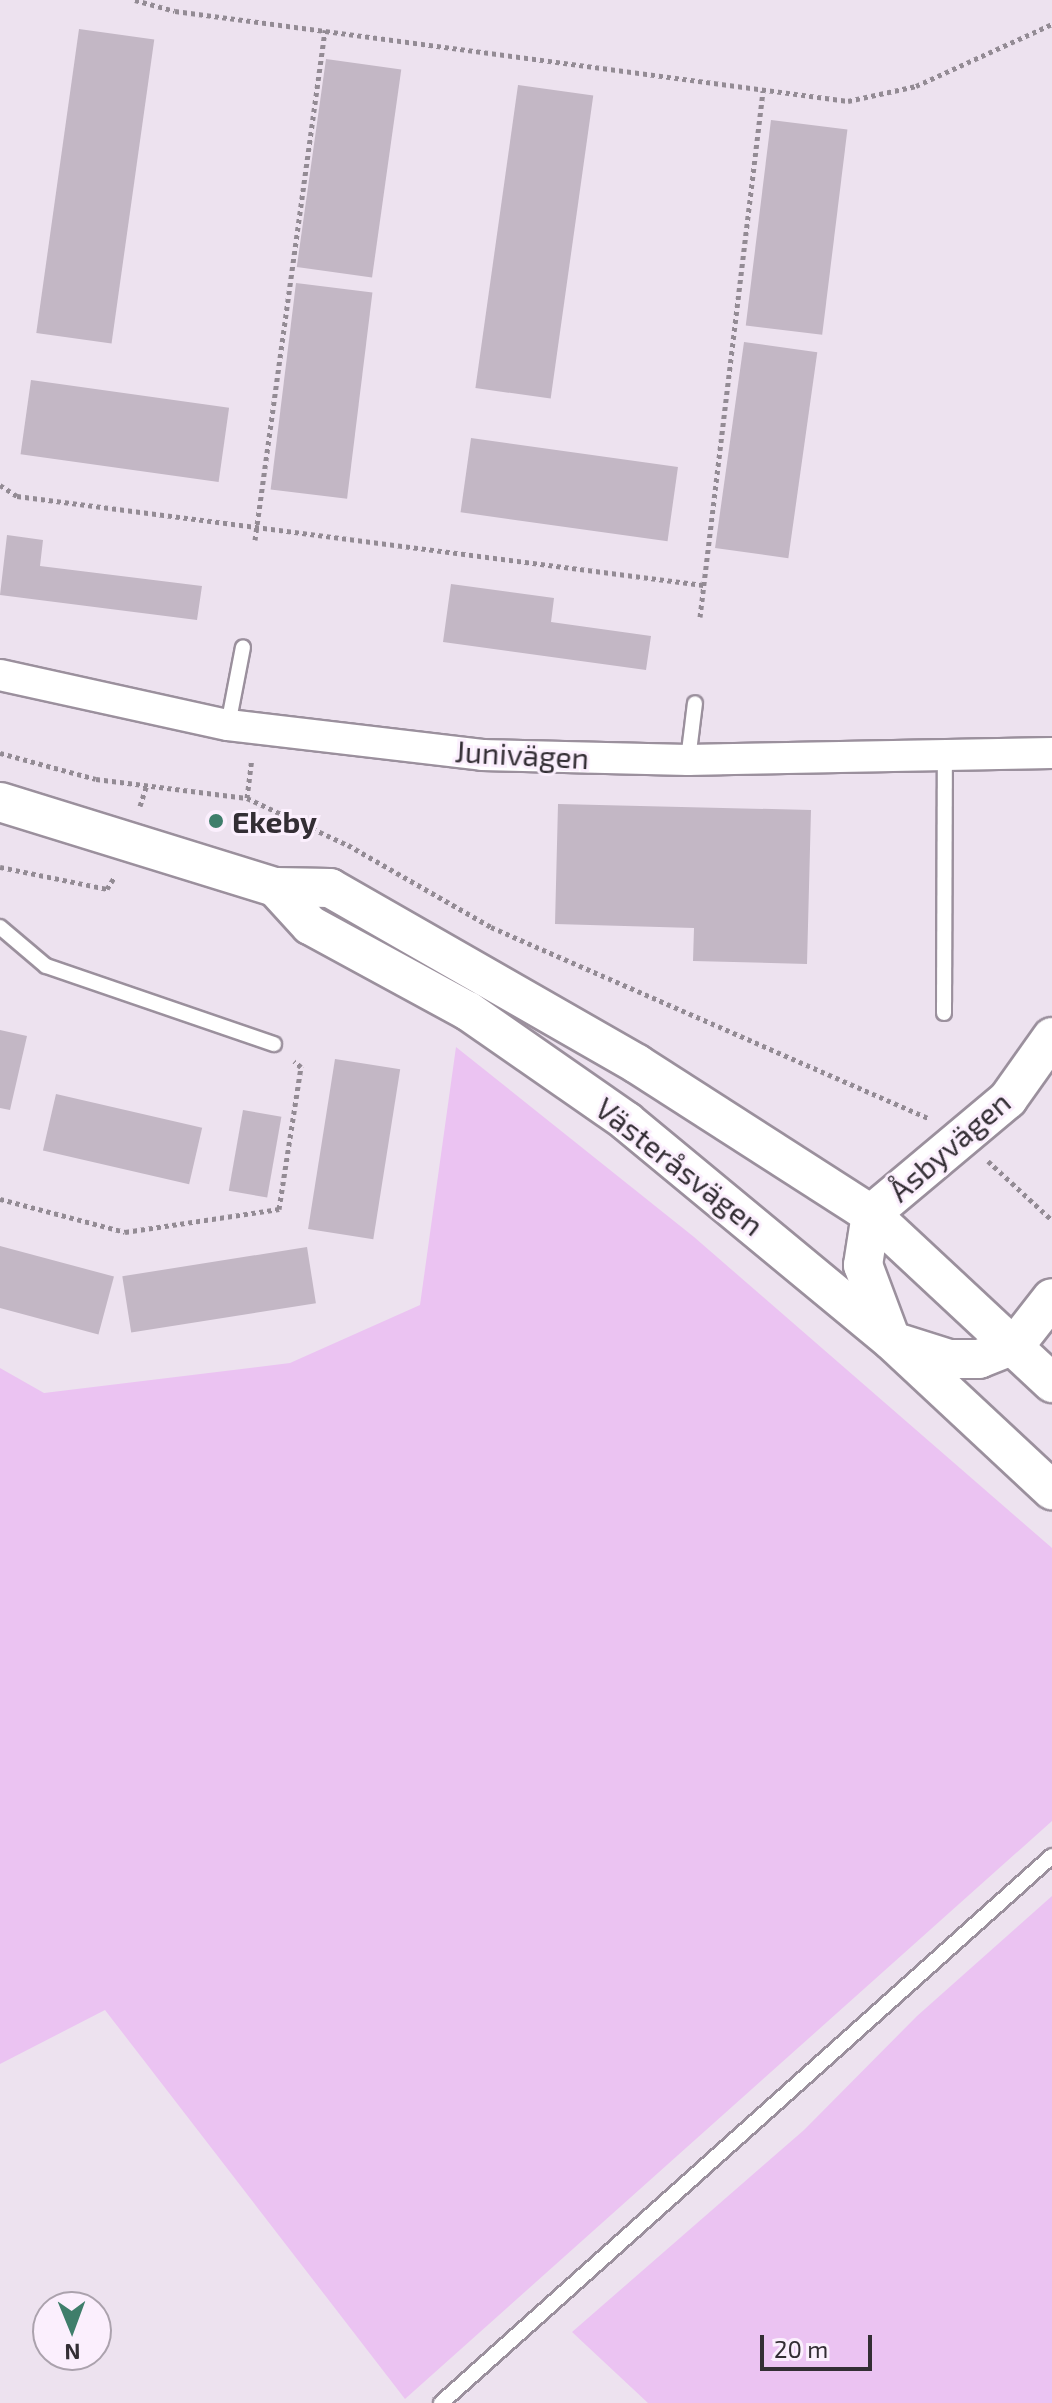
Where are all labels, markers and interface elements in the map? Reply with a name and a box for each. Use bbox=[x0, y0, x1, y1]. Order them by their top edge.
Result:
street label: Junivägen bbox=[454, 733, 590, 775]
place label: Ekeby bbox=[232, 803, 317, 839]
marker: Ekeby bbox=[207, 812, 225, 830]
street label: Åsbyvägen bbox=[881, 1084, 1017, 1208]
street label: Västeråsvägen bbox=[589, 1089, 771, 1243]
north arrow bbox=[32, 2291, 112, 2371]
scale bar bbox=[764, 2319, 876, 2369]
text: 20 m bbox=[774, 2334, 828, 2363]
text: N bbox=[64, 2340, 81, 2366]

